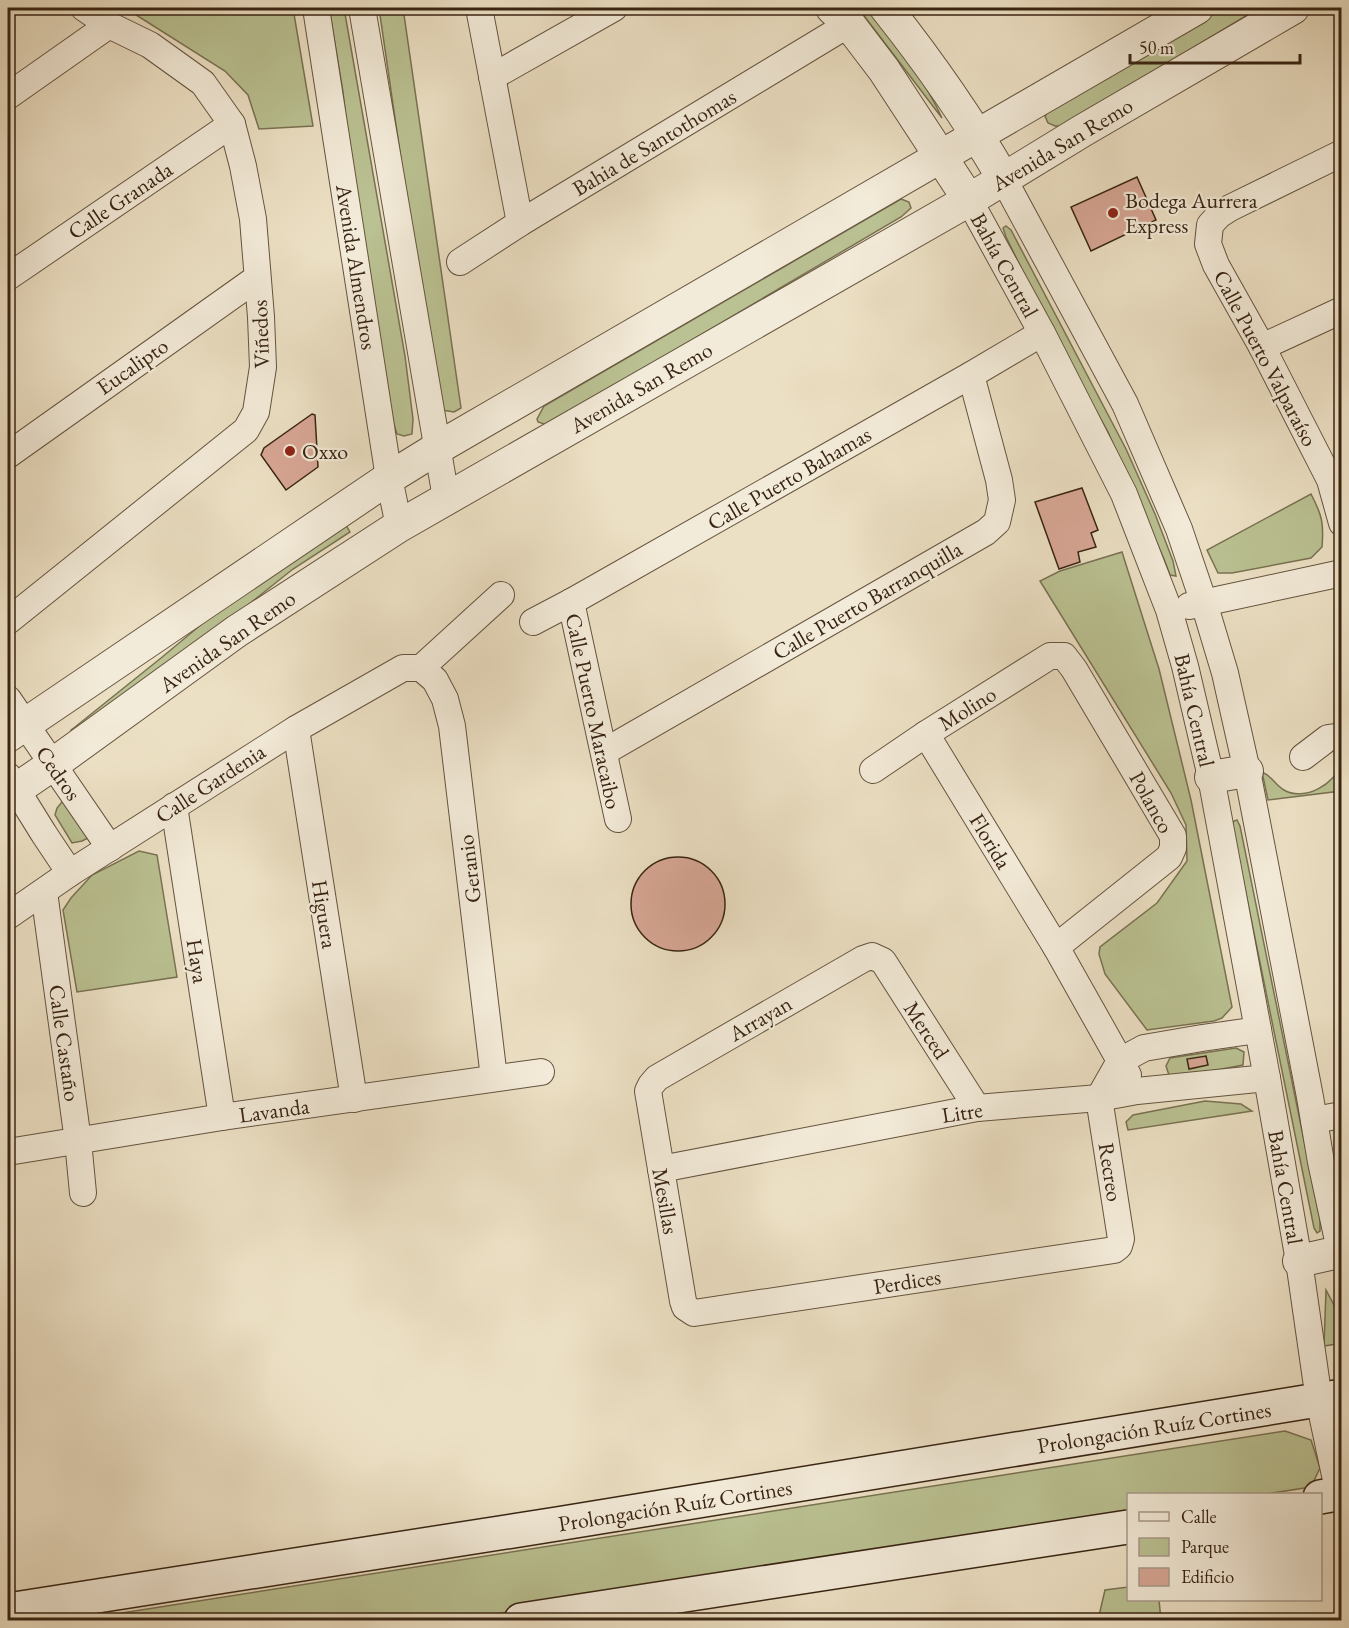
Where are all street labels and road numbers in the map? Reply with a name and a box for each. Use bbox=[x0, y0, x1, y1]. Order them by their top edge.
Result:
street label: Bahia de Santothomas bbox=[567, 82, 742, 203]
street label: Avenida San Remo bbox=[985, 91, 1138, 199]
street label: Calle Granada bbox=[62, 155, 178, 246]
street label: Avenida Almendros bbox=[329, 181, 384, 352]
street label: Bahía Central bbox=[964, 208, 1045, 323]
street label: Calle Puerto Valparaíso bbox=[1207, 265, 1324, 452]
street label: Viñedos bbox=[245, 299, 276, 369]
street label: Eucalipto bbox=[91, 331, 174, 402]
street label: Avenida San Remo bbox=[564, 335, 718, 440]
street label: Calle Puerto Bahamas bbox=[702, 420, 876, 537]
street label: Calle Puerto Barranquilla bbox=[767, 534, 968, 667]
street label: Avenida San Remo bbox=[153, 584, 301, 700]
street label: Calle Puerto Maracaibo bbox=[559, 611, 628, 812]
street label: Bahía Central bbox=[1167, 650, 1222, 770]
street label: Molino bbox=[933, 679, 1002, 737]
street label: Calle Gardenia bbox=[150, 737, 271, 830]
street label: Cedros bbox=[29, 740, 88, 806]
street label: Polanco bbox=[1123, 766, 1180, 839]
street label: Florida bbox=[963, 808, 1019, 875]
street label: Geranio bbox=[451, 833, 488, 905]
street label: Higuera bbox=[305, 878, 344, 951]
street label: Haya bbox=[180, 937, 215, 986]
street label: Calle Castaño bbox=[42, 983, 87, 1103]
street label: Arrayan bbox=[723, 989, 797, 1049]
street label: Merced bbox=[897, 996, 956, 1065]
street label: Lavanda bbox=[237, 1091, 311, 1130]
street label: Litre bbox=[940, 1095, 985, 1130]
street label: Bahía Central bbox=[1261, 1128, 1310, 1247]
street label: Recreo bbox=[1092, 1141, 1129, 1204]
street label: Mesillas bbox=[645, 1166, 686, 1237]
street label: Perdices bbox=[871, 1262, 943, 1301]
street label: Prolongación Ruíz Cortines bbox=[1035, 1395, 1273, 1460]
street label: Prolongación Ruíz Cortines bbox=[556, 1473, 794, 1538]

